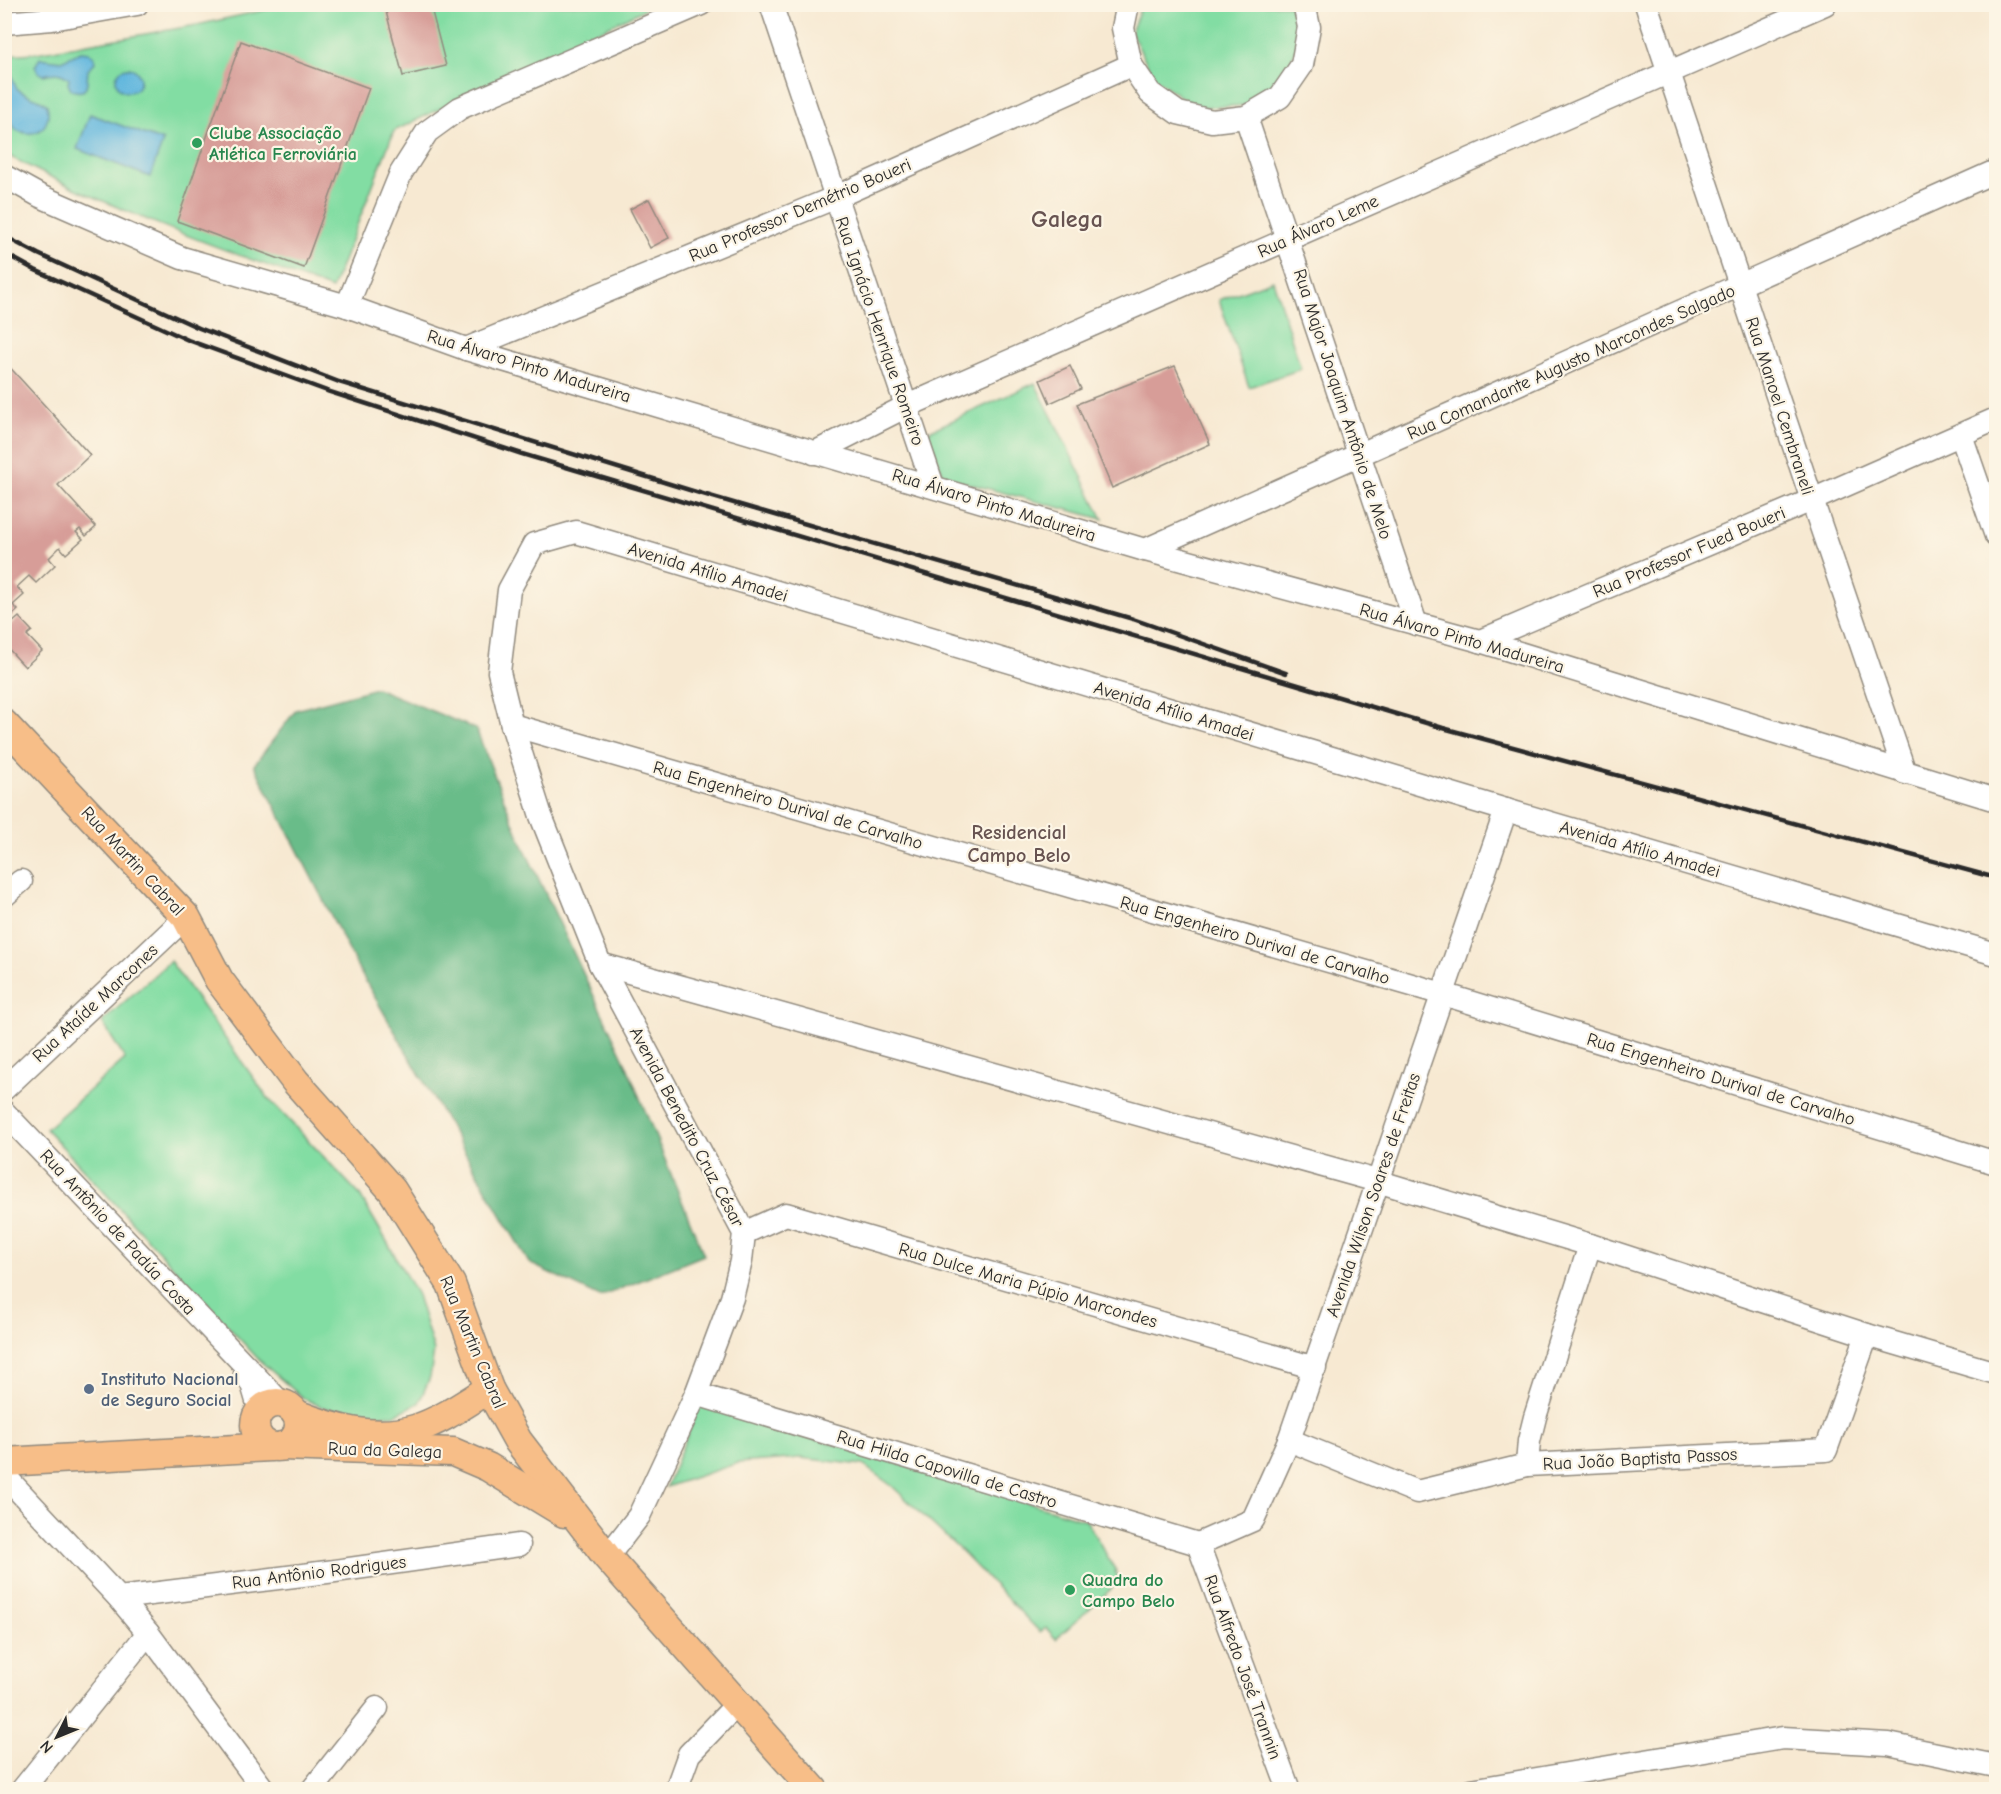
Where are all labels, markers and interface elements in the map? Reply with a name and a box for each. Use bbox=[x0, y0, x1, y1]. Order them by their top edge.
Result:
place label: Clube Associação Atlética Ferroviária bbox=[209, 123, 357, 165]
marker: Clube Associação Atlética Ferroviária bbox=[190, 136, 204, 150]
street label: Rua Professor Demétrio Boueri bbox=[686, 154, 914, 267]
street label: Rua Álvaro Leme bbox=[1254, 189, 1382, 263]
district label: Galega bbox=[1031, 205, 1103, 233]
street label: Rua Ignácio Henrique Romeiro bbox=[830, 214, 929, 448]
street label: Rua Major Joaquim Antônio de Melo bbox=[1289, 266, 1396, 542]
street label: Rua Comandante Augusto Marcondes Salgado bbox=[1404, 280, 1738, 445]
street label: Rua Manoel Cembraneli bbox=[1741, 315, 1818, 498]
street label: Rua Álvaro Pinto Madureira bbox=[424, 325, 634, 407]
street label: Rua Álvaro Pinto Madureira bbox=[889, 464, 1099, 546]
street label: Rua Professor Fued Boueri bbox=[1590, 502, 1789, 603]
street label: Avenida Atílio Amadei bbox=[625, 538, 790, 607]
street label: Rua Álvaro Pinto Madureira bbox=[1357, 598, 1567, 678]
street label: Avenida Atílio Amadei bbox=[1091, 677, 1256, 746]
street label: Rua Engenheiro Durival de Carvalho bbox=[651, 757, 925, 854]
street label: Rua Martin Cabral bbox=[77, 802, 189, 920]
street label: Avenida Atílio Amadei bbox=[1557, 816, 1723, 882]
district label: Residencial Campo Belo bbox=[967, 821, 1071, 867]
street label: Rua Engenheiro Durival de Carvalho bbox=[1118, 892, 1392, 989]
street label: Rua Ataíde Marcones bbox=[28, 940, 162, 1067]
street label: Avenida Benedito Cruz César bbox=[625, 1024, 749, 1232]
street label: Rua Engenheiro Durival de Carvalho bbox=[1584, 1029, 1858, 1130]
street label: Avenida Wilson Soares de Freitas bbox=[1322, 1071, 1425, 1320]
street label: Rua Antônio de Padúa Costa bbox=[35, 1145, 200, 1319]
street label: Rua Dulce Maria Púpio Marcondes bbox=[896, 1238, 1160, 1333]
street label: Rua Martin Cabral bbox=[435, 1273, 510, 1412]
place label: Instituto Nacional de Seguro Social bbox=[101, 1369, 239, 1411]
marker: Instituto Nacional de Seguro Social bbox=[82, 1382, 96, 1396]
street label: Rua Hilda Capovilla de Castro bbox=[834, 1426, 1059, 1513]
street label: Rua da Galega bbox=[328, 1438, 442, 1463]
street label: Rua João Baptista Passos bbox=[1542, 1444, 1738, 1475]
street label: Rua Antônio Rodrigues bbox=[231, 1551, 407, 1594]
place label: Quadra do Campo Belo bbox=[1082, 1570, 1175, 1612]
street label: Rua Alfredo José Trannin bbox=[1199, 1572, 1286, 1762]
marker: Quadra do Campo Belo bbox=[1063, 1583, 1077, 1597]
north arrow bbox=[27, 1707, 87, 1767]
text: N bbox=[37, 1737, 57, 1757]

